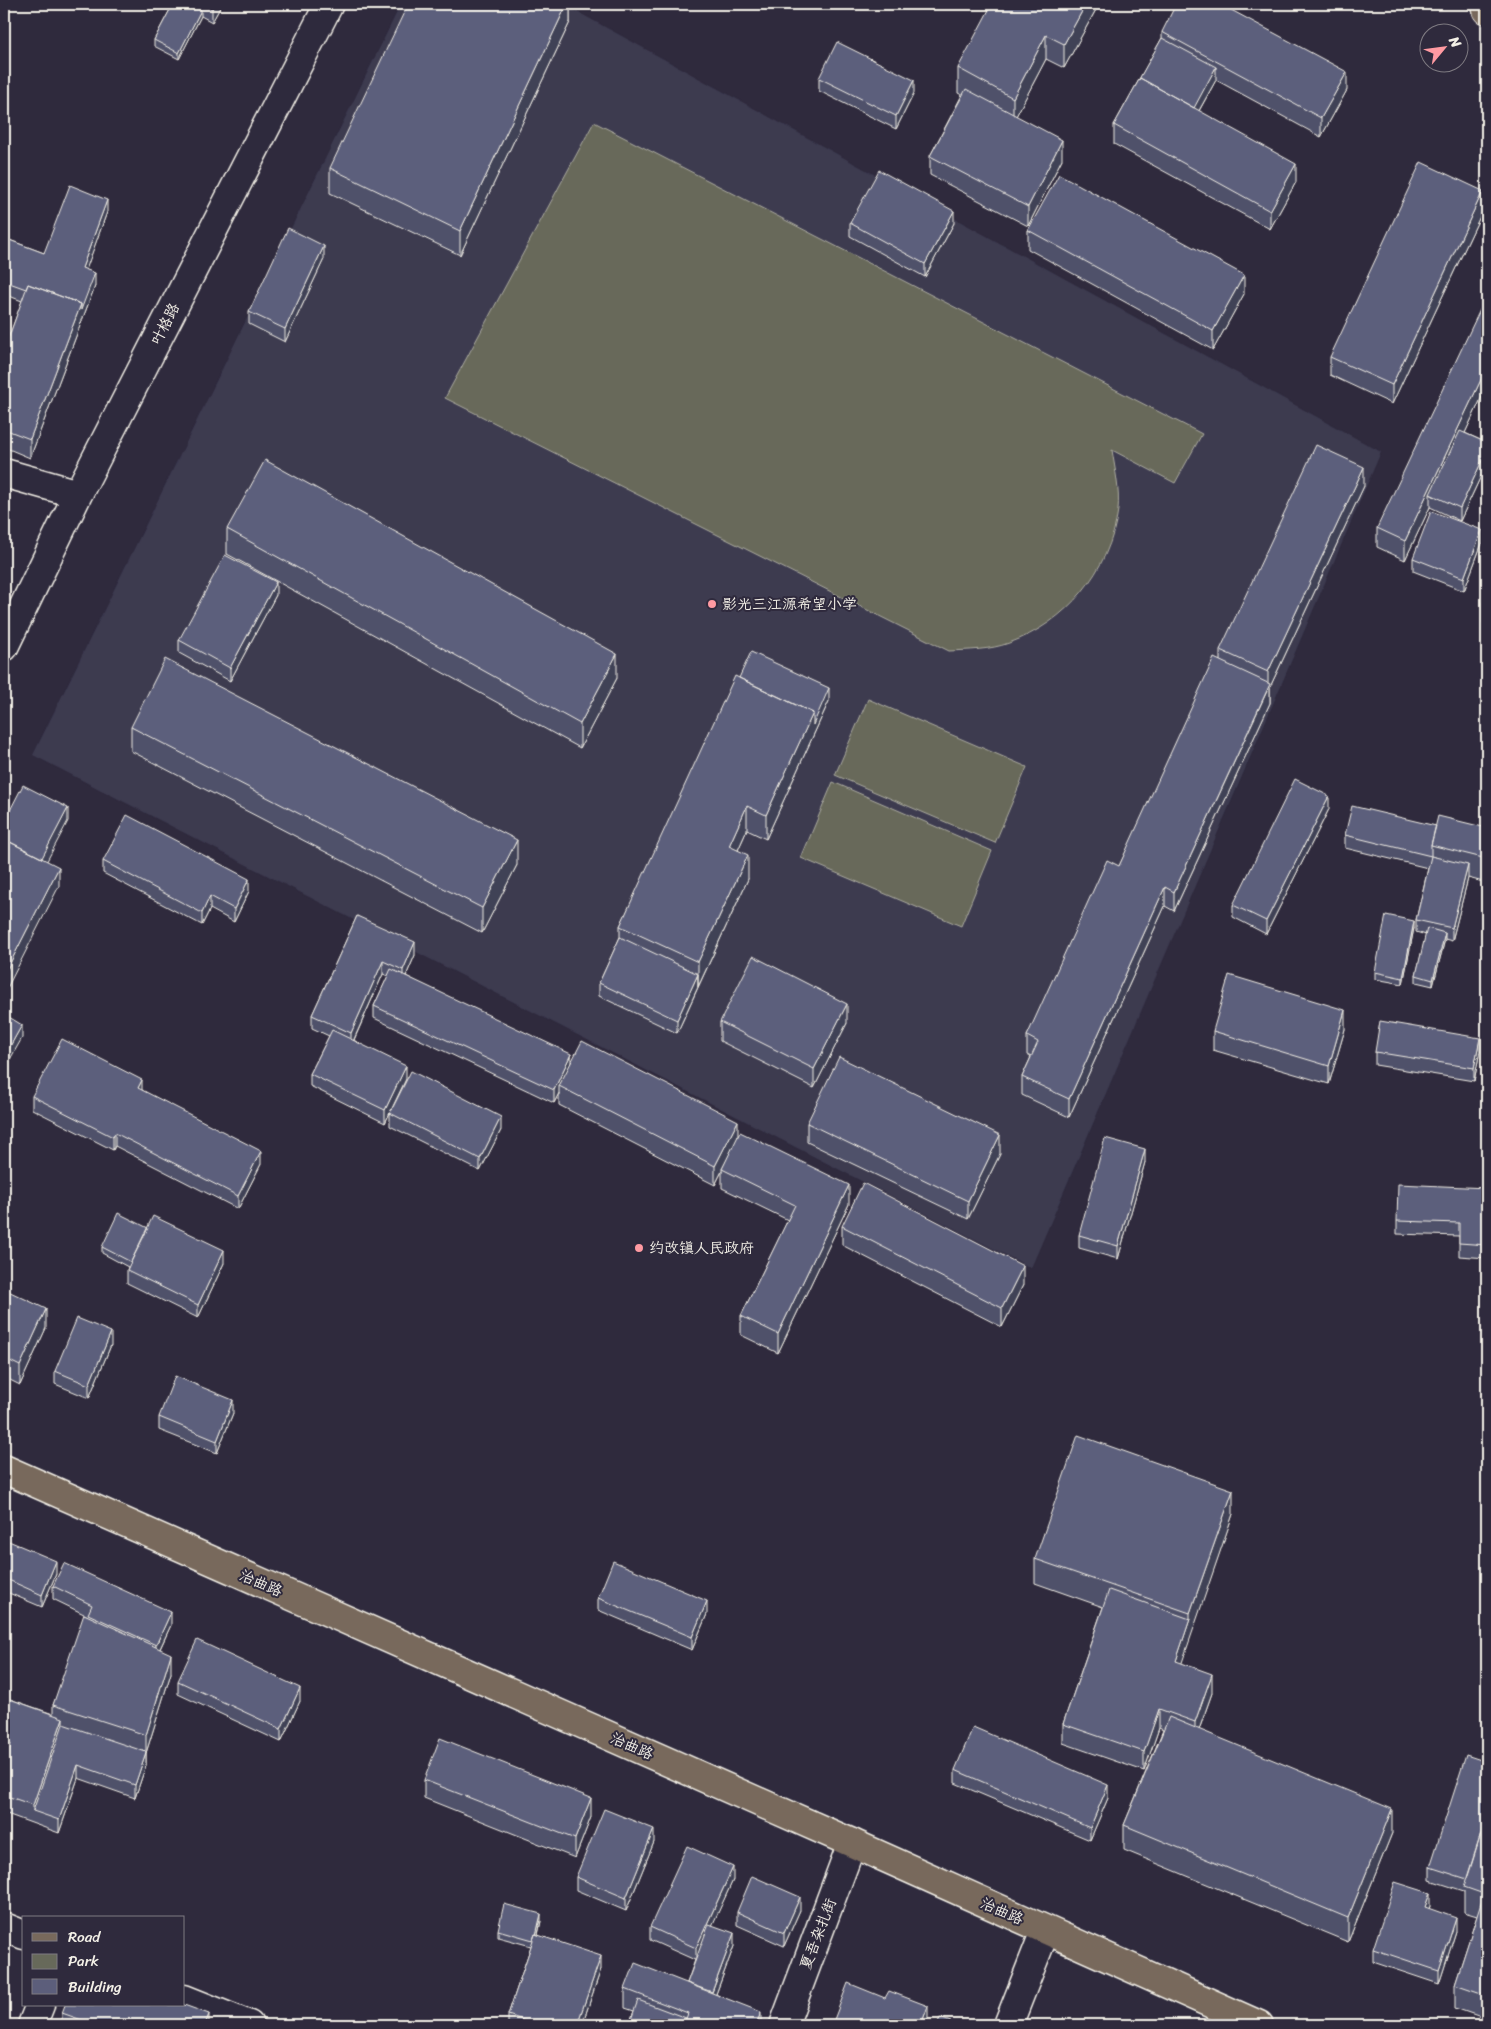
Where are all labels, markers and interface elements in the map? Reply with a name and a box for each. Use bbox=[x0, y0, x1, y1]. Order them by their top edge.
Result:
north arrow bbox=[1418, 22, 1468, 72]
text: N bbox=[1441, 31, 1468, 53]
street label: 叶格路 bbox=[143, 298, 187, 350]
place label: 影光三江源希望小学 bbox=[722, 591, 857, 617]
marker: 影光三江源希望小学 bbox=[706, 598, 718, 610]
place label: 约改镇人民政府 bbox=[649, 1235, 754, 1261]
marker: 约改镇人民政府 bbox=[633, 1242, 645, 1254]
street label: 治曲路 bbox=[235, 1562, 287, 1604]
street label: 治曲路 bbox=[606, 1725, 658, 1767]
street label: 治曲路 bbox=[976, 1890, 1028, 1932]
street label: 夏吾杂扎街 bbox=[792, 1894, 844, 1974]
legend bbox=[22, 1916, 185, 2006]
text: Road bbox=[68, 1924, 101, 1950]
text: Park bbox=[68, 1948, 99, 1974]
text: Building bbox=[68, 1974, 122, 2000]

